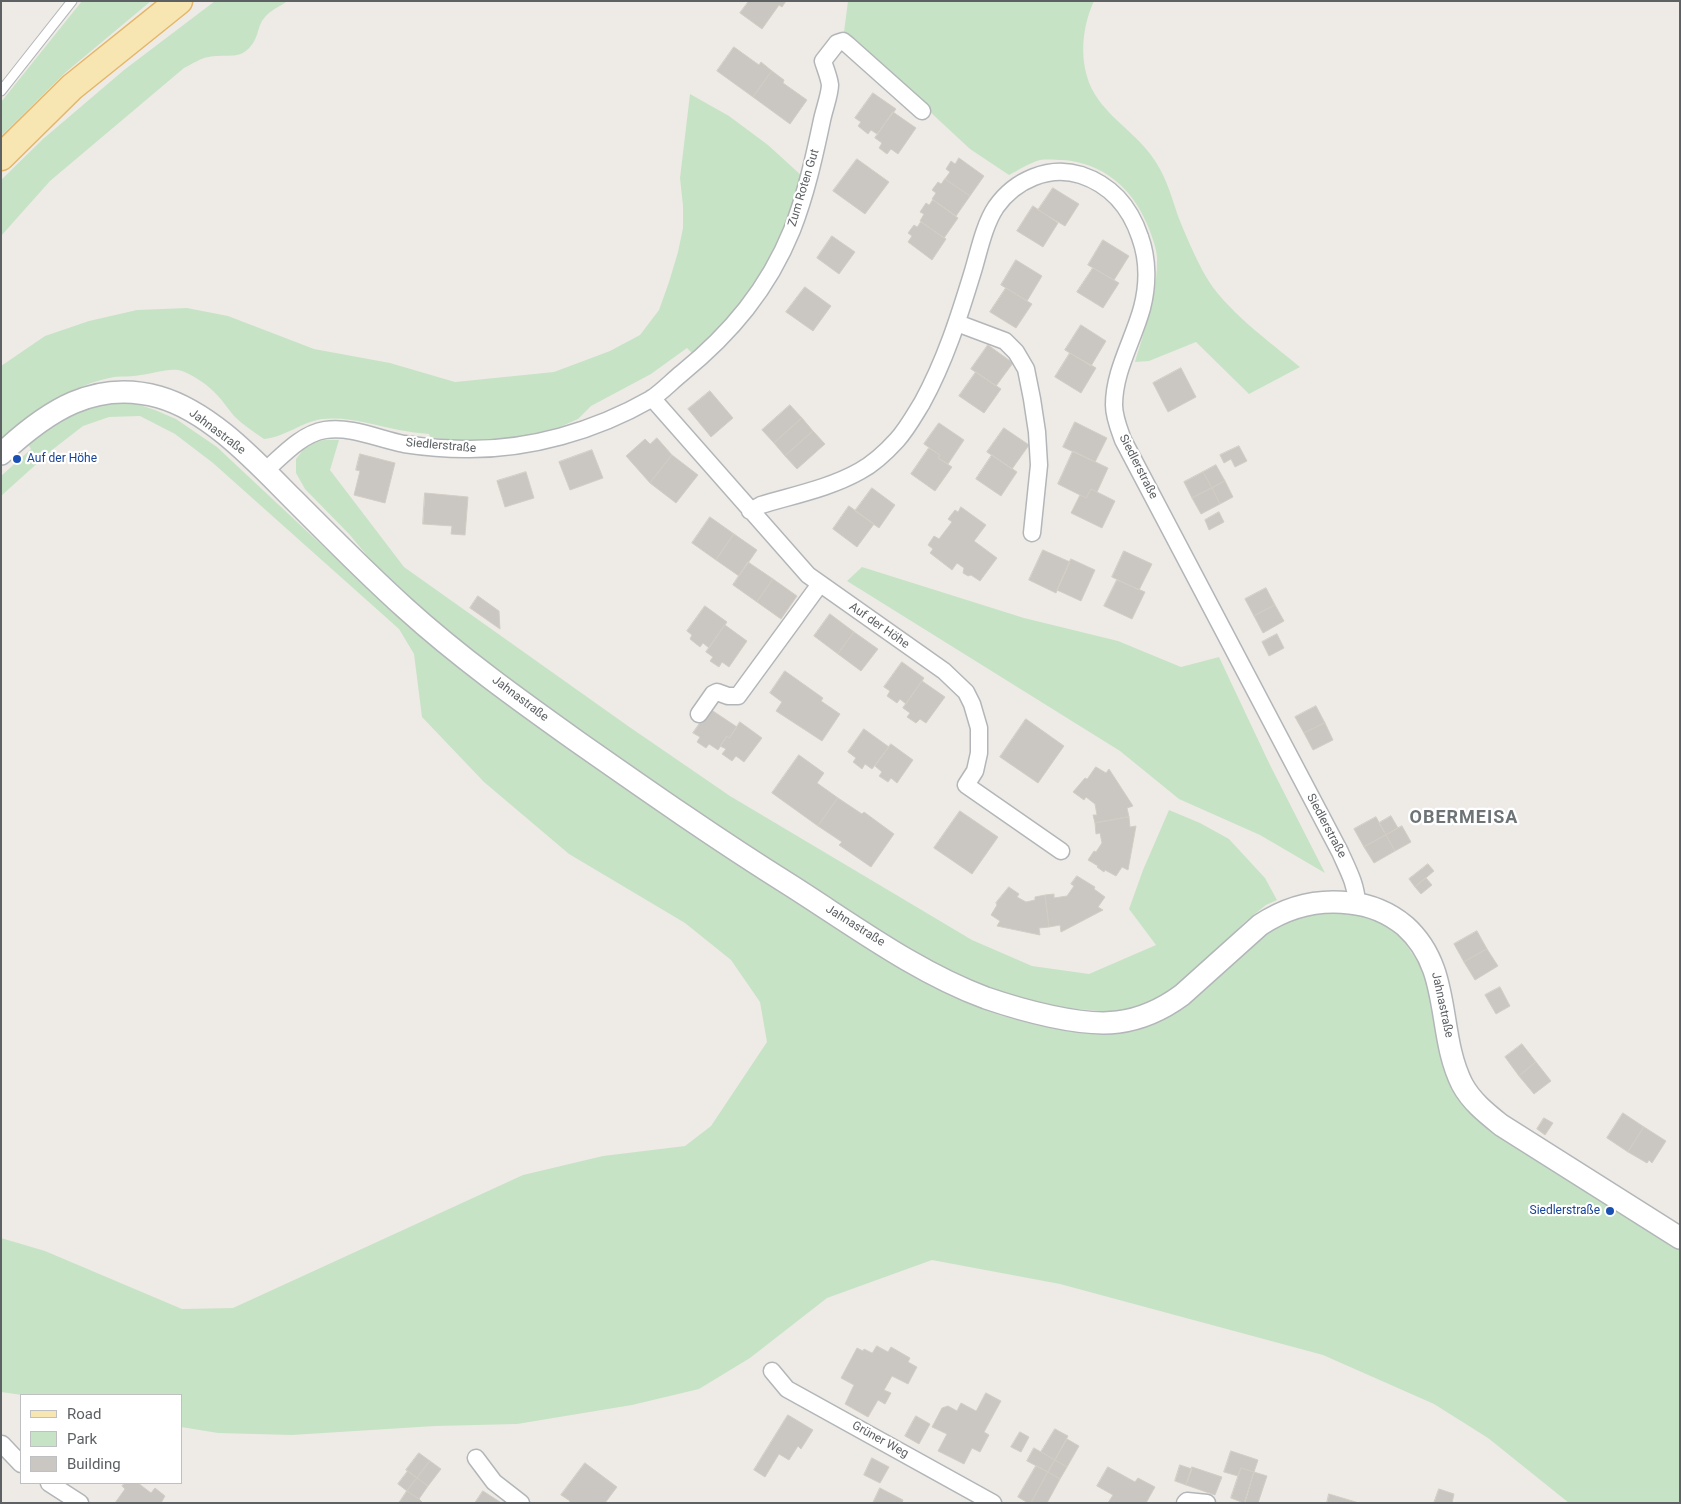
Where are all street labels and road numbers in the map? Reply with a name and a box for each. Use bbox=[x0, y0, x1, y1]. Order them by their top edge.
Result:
street label: Zum Roten Gut bbox=[785, 148, 823, 228]
street label: Jahnastraße bbox=[186, 406, 248, 458]
street label: Siedlerstraße bbox=[1116, 432, 1160, 502]
street label: Siedlerstraße bbox=[405, 436, 477, 456]
street label: Auf der Höhe bbox=[846, 600, 912, 652]
street label: Jahnastraße bbox=[489, 673, 551, 725]
street label: Siedlerstraße bbox=[1303, 791, 1349, 861]
street label: Jahnastraße bbox=[823, 902, 887, 950]
street label: Jahnastraße bbox=[1428, 971, 1456, 1039]
street label: Grüner Weg bbox=[849, 1419, 911, 1461]

